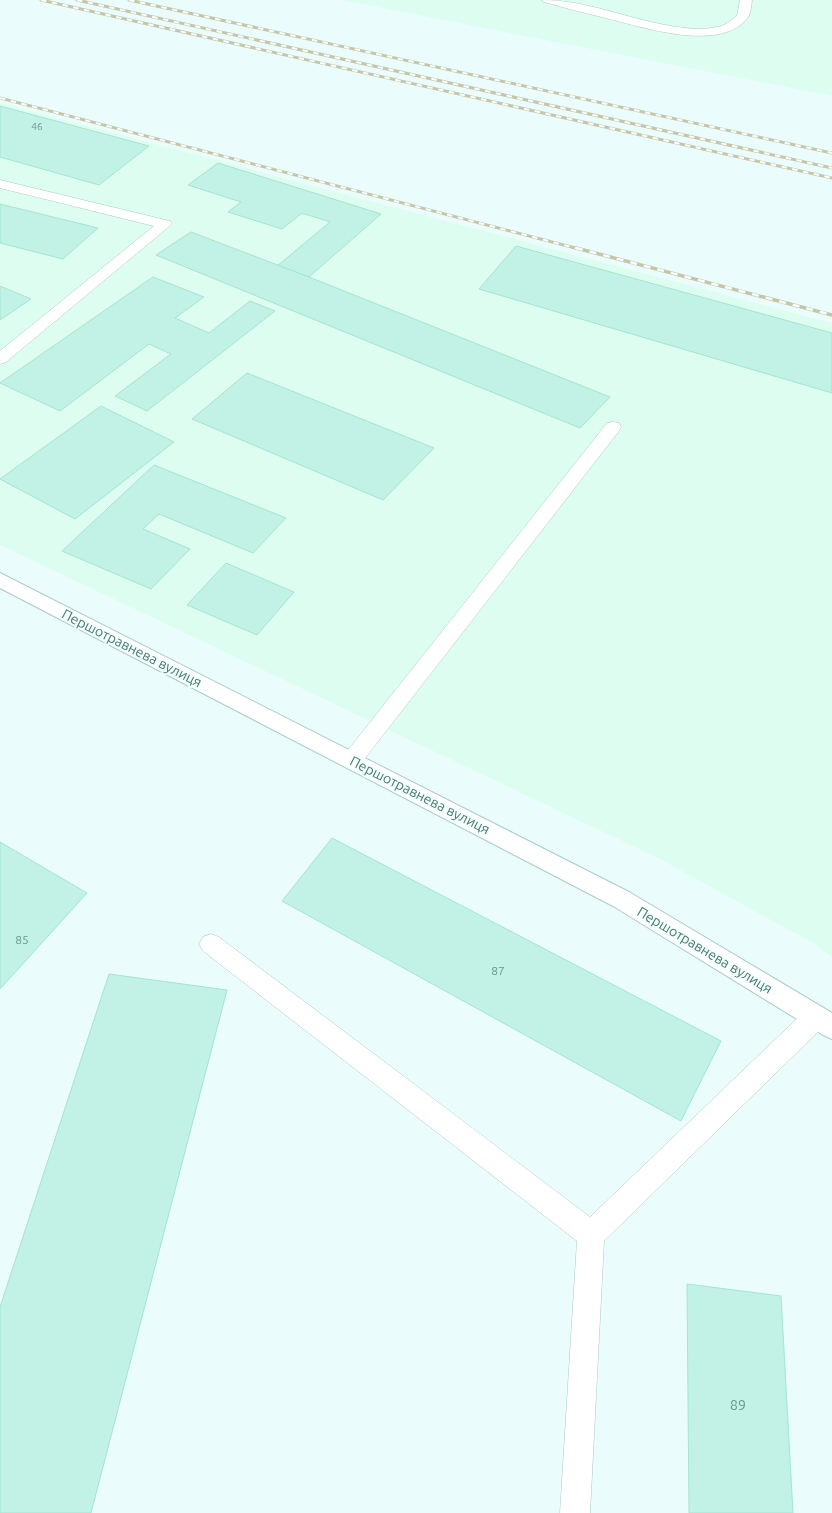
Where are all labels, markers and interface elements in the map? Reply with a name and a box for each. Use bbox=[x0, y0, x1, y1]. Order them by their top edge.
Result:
house number: 46 bbox=[31, 121, 43, 132]
street label: Першотравнева вулиця bbox=[59, 606, 205, 690]
street label: Першотравнева вулиця bbox=[347, 753, 493, 837]
street label: Першотравнева вулиця bbox=[635, 903, 775, 997]
house number: 85 bbox=[15, 933, 29, 946]
house number: 87 bbox=[491, 964, 505, 977]
house number: 89 bbox=[730, 1397, 746, 1413]

